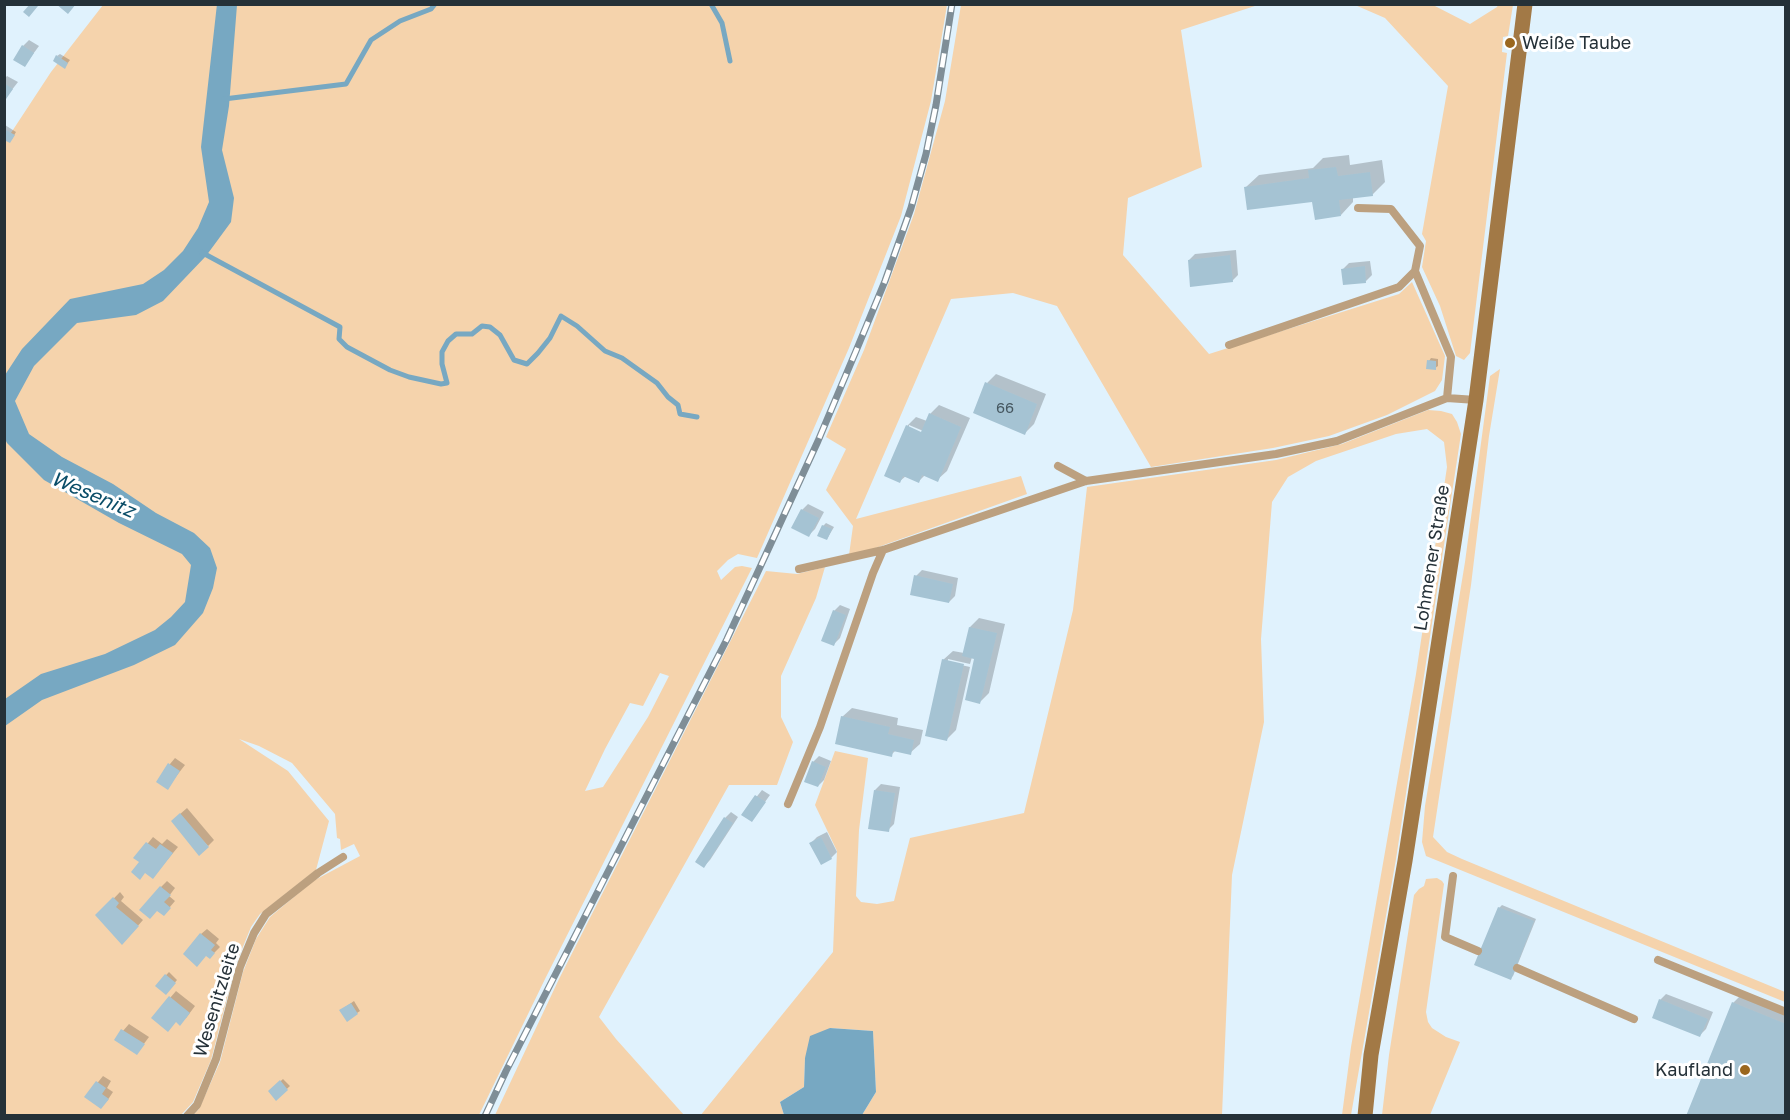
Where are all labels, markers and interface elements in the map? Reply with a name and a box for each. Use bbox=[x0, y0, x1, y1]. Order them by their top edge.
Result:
place label: Weiße Taube bbox=[1522, 32, 1631, 54]
marker: Weiße Taube bbox=[1503, 36, 1517, 50]
house number: 66 bbox=[996, 399, 1014, 417]
water label: Wesenitz bbox=[48, 467, 138, 523]
street label: Lohmener Straße bbox=[1410, 483, 1454, 633]
street label: Wesenitzleite bbox=[189, 940, 245, 1060]
place label: Kaufland bbox=[1655, 1059, 1733, 1081]
marker: Kaufland bbox=[1738, 1063, 1752, 1077]

